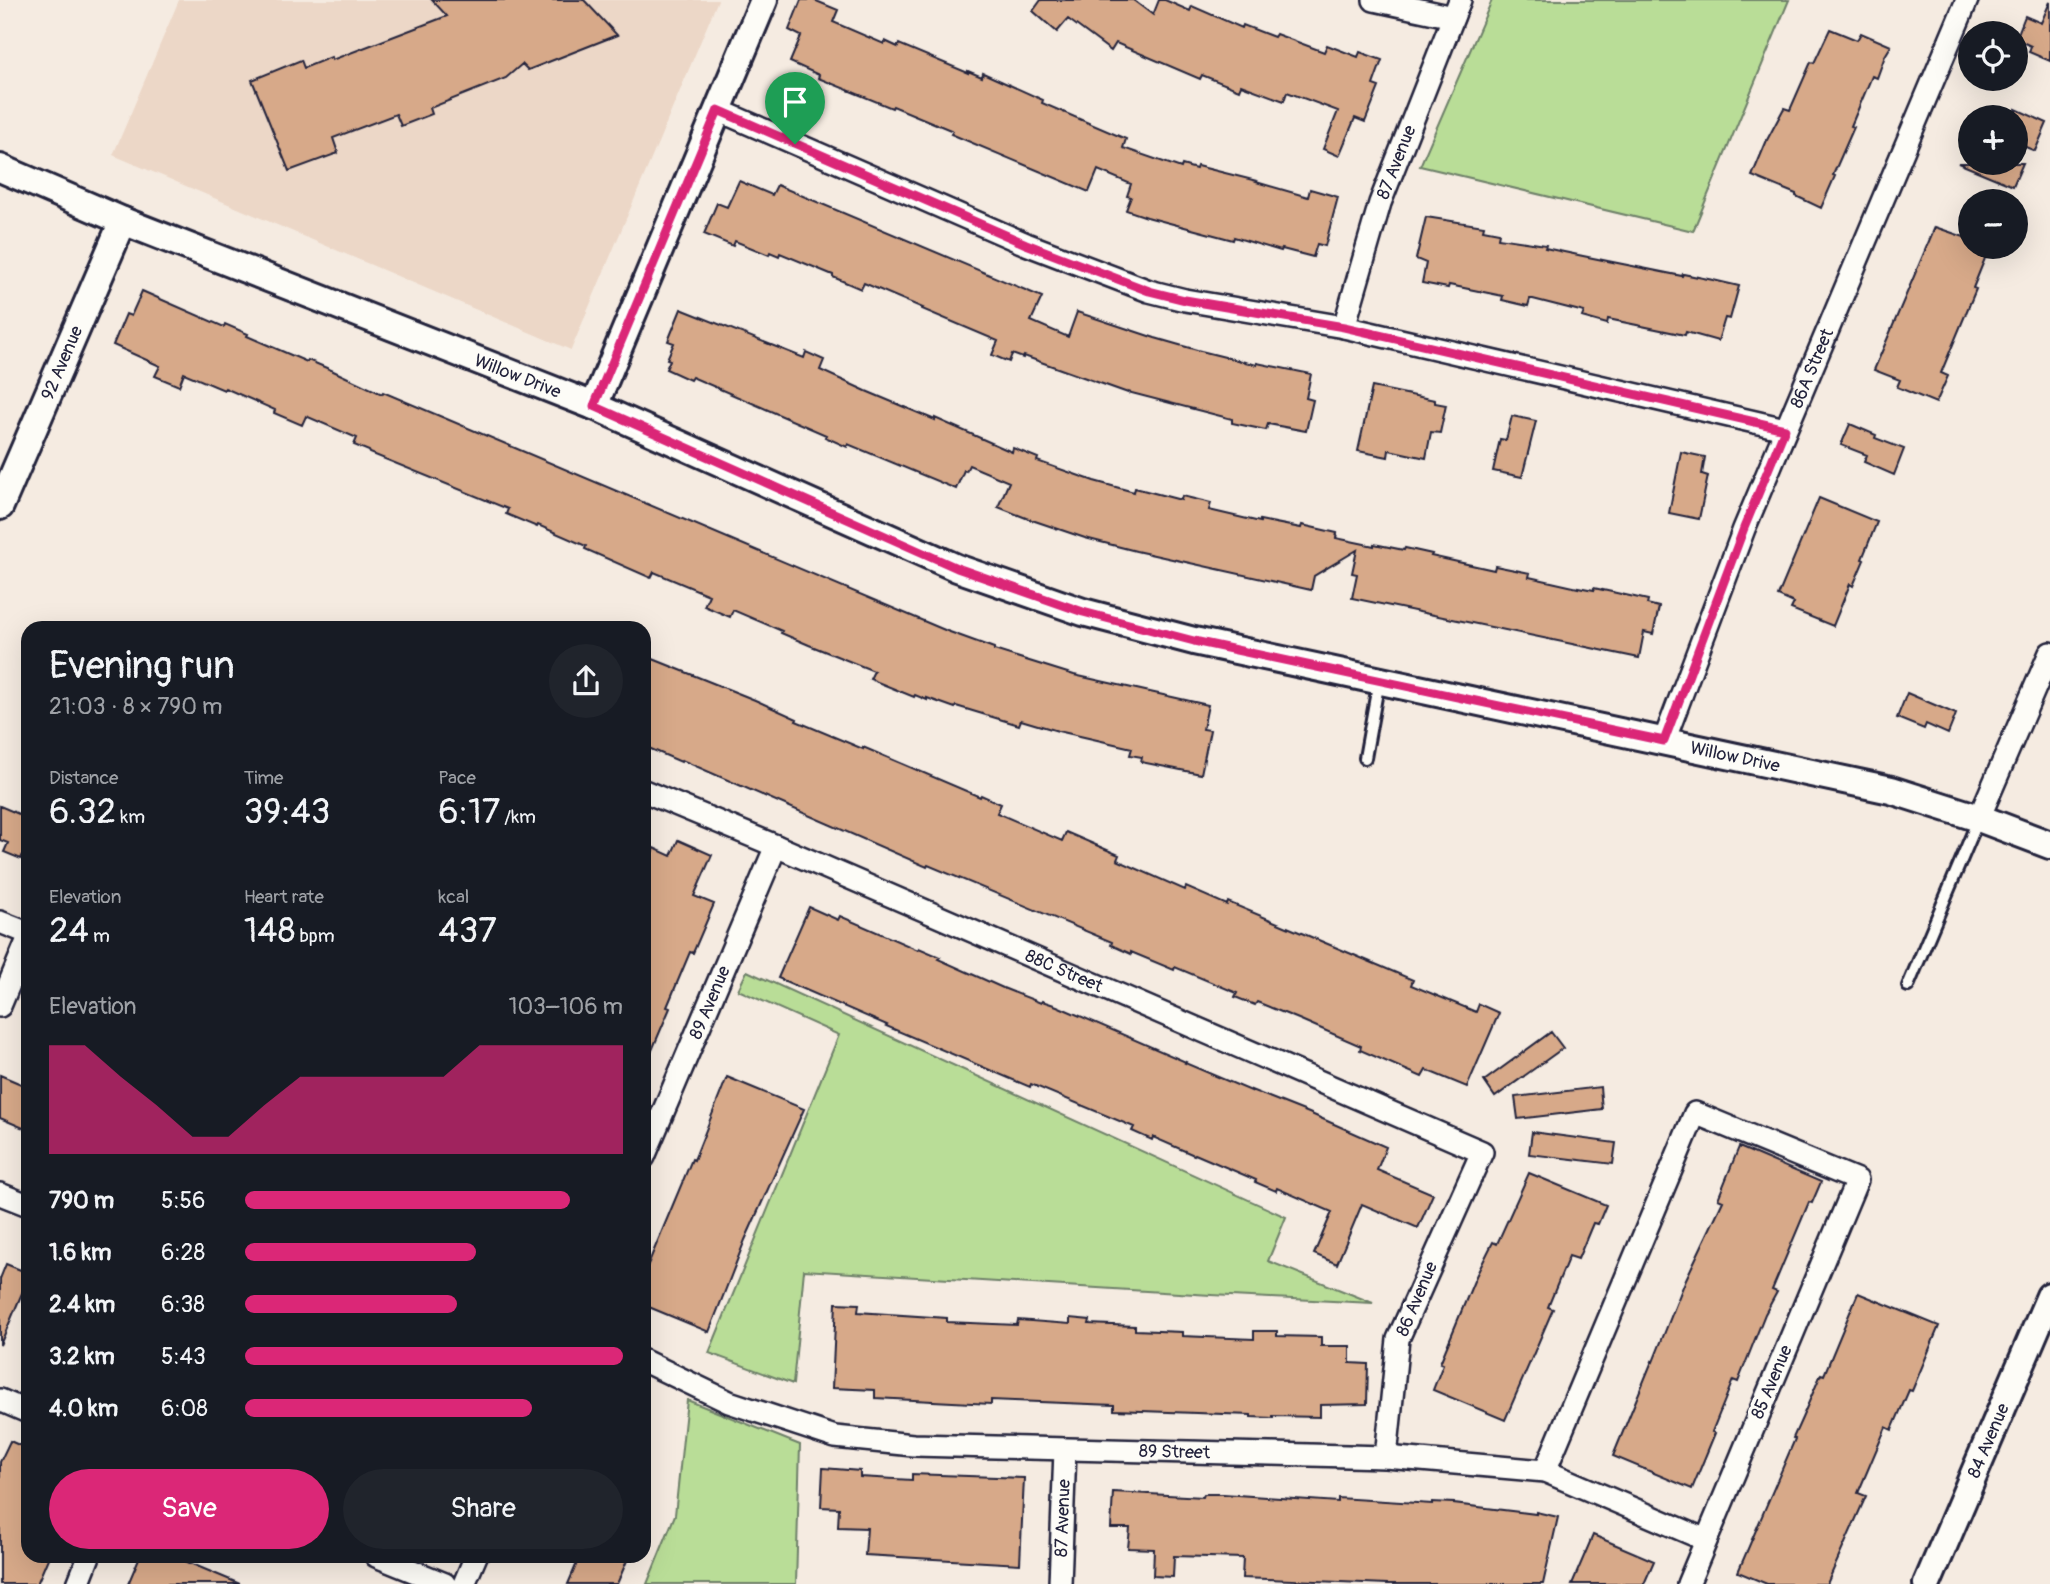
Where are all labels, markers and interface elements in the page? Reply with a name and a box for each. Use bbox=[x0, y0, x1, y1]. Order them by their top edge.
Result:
map controls bbox=[1958, 21, 2028, 259]
button: locate bbox=[1958, 21, 2028, 91]
pin bbox=[765, 72, 825, 144]
icon: arrive bbox=[776, 83, 814, 121]
button: + bbox=[1958, 105, 2028, 175]
street label: 87 Avenue bbox=[1371, 122, 1421, 203]
button: − bbox=[1958, 189, 2028, 259]
street label: 92 Avenue bbox=[36, 322, 88, 403]
street label: 86A Street bbox=[1785, 324, 1839, 411]
street label: Willow Drive bbox=[471, 349, 564, 403]
text: Evening run bbox=[49, 642, 235, 690]
button: share bbox=[549, 644, 623, 718]
text: 21:03 · 8 × 790 m bbox=[49, 692, 222, 721]
street label: Willow Drive bbox=[1688, 736, 1782, 777]
text: Distance bbox=[49, 766, 118, 790]
text: Time bbox=[244, 766, 283, 790]
text: Pace bbox=[438, 766, 476, 790]
text: 6.32 bbox=[49, 790, 116, 834]
text: 39:43 bbox=[244, 790, 330, 834]
text: 6:17 bbox=[438, 790, 500, 834]
text: km bbox=[116, 805, 145, 829]
text: /km bbox=[500, 805, 536, 829]
text: Elevation bbox=[49, 885, 121, 909]
text: Heart rate bbox=[244, 885, 324, 909]
text: kcal bbox=[438, 885, 469, 909]
text: 24 bbox=[49, 909, 89, 953]
text: 148 bbox=[244, 909, 295, 953]
text: 437 bbox=[438, 909, 497, 953]
text: m bbox=[89, 924, 110, 948]
text: bpm bbox=[295, 924, 335, 948]
street label: 88C Street bbox=[1022, 944, 1107, 998]
street label: 89 Avenue bbox=[684, 962, 735, 1043]
text: Elevation bbox=[49, 992, 137, 1021]
text: 103–106 m bbox=[508, 992, 623, 1021]
text: 790 m bbox=[49, 1186, 114, 1215]
text: 5:56 bbox=[161, 1186, 205, 1215]
text: 1.6 km bbox=[49, 1238, 111, 1267]
text: 6:28 bbox=[161, 1238, 205, 1267]
street label: 86 Avenue bbox=[1391, 1258, 1443, 1340]
text: 2.4 km bbox=[49, 1290, 115, 1319]
text: 6:38 bbox=[161, 1290, 205, 1319]
street label: 85 Avenue bbox=[1746, 1341, 1798, 1422]
text: 3.2 km bbox=[49, 1342, 115, 1371]
text: 5:43 bbox=[161, 1342, 206, 1371]
text: 4.0 km bbox=[49, 1394, 118, 1423]
text: 6:08 bbox=[161, 1394, 208, 1423]
street label: 84 Avenue bbox=[1962, 1400, 2014, 1481]
street label: 89 Street bbox=[1139, 1439, 1211, 1464]
button: Save bbox=[49, 1469, 329, 1549]
button: Share bbox=[343, 1469, 623, 1549]
street label: 87 Avenue bbox=[1050, 1479, 1075, 1557]

